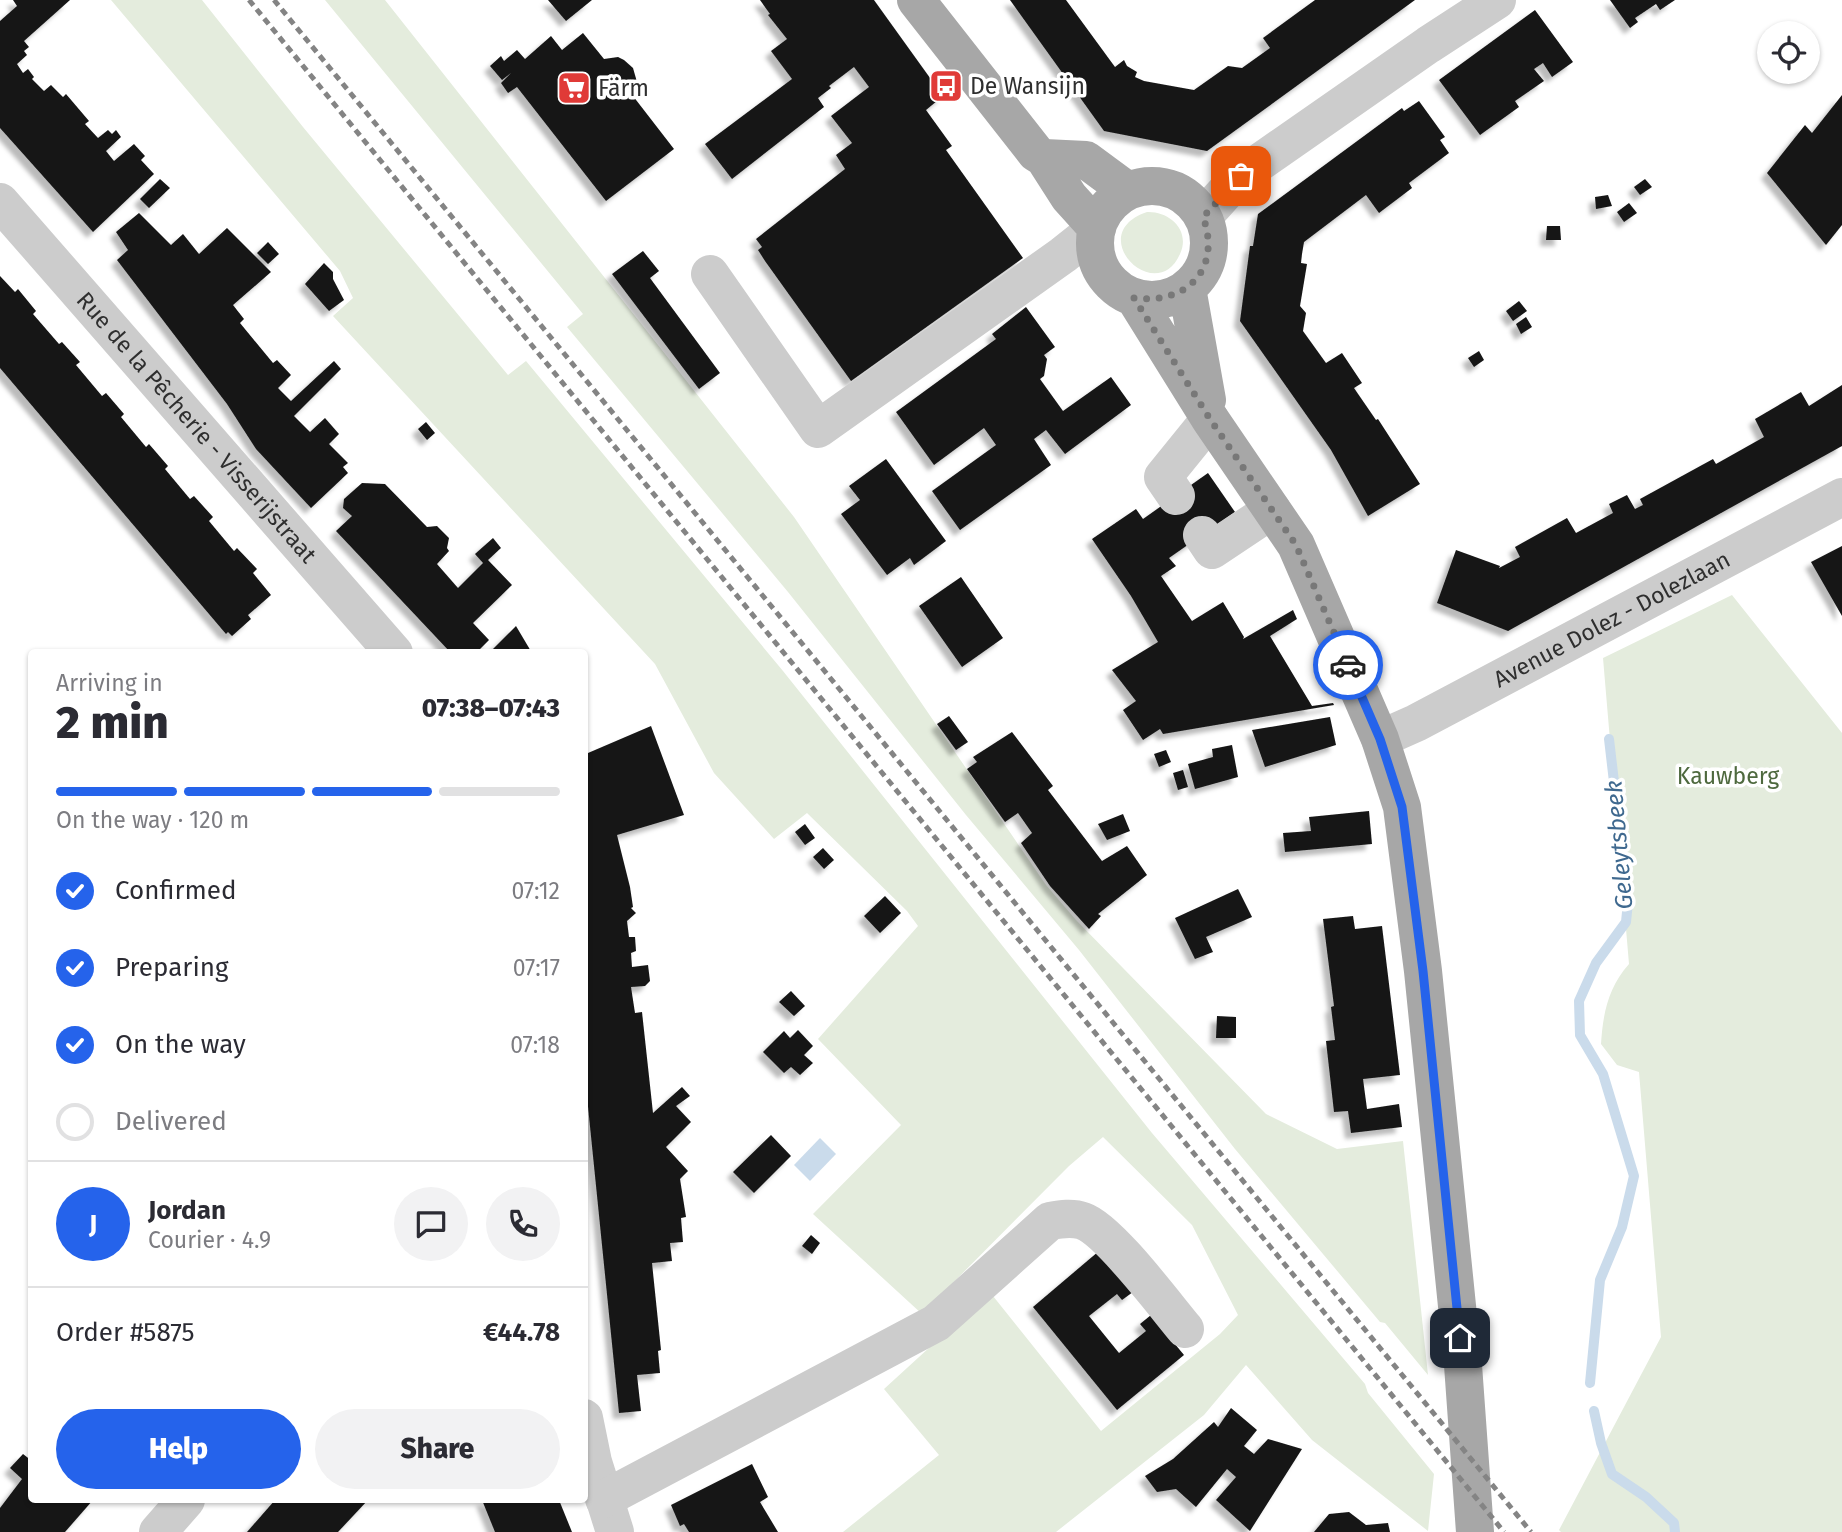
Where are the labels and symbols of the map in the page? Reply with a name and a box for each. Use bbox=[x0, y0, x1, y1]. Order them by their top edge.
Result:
bus stop icon: De Wansijn bbox=[927, 67, 965, 105]
supermarket icon: Färm bbox=[555, 69, 593, 107]
place label: De Wansijn bbox=[970, 72, 1085, 100]
place label: Färm bbox=[598, 74, 649, 102]
pin bbox=[1211, 146, 1271, 206]
street label: Rue de la Pêcherie - Visserijstraat bbox=[71, 286, 323, 569]
street label: Avenue Dolez - Dolezlaan bbox=[1489, 545, 1735, 693]
courier bbox=[1313, 630, 1383, 700]
park label: Kauwberg bbox=[1677, 762, 1779, 790]
water label: Geleytsbeek bbox=[1599, 779, 1639, 911]
pin bbox=[1430, 1308, 1490, 1368]

